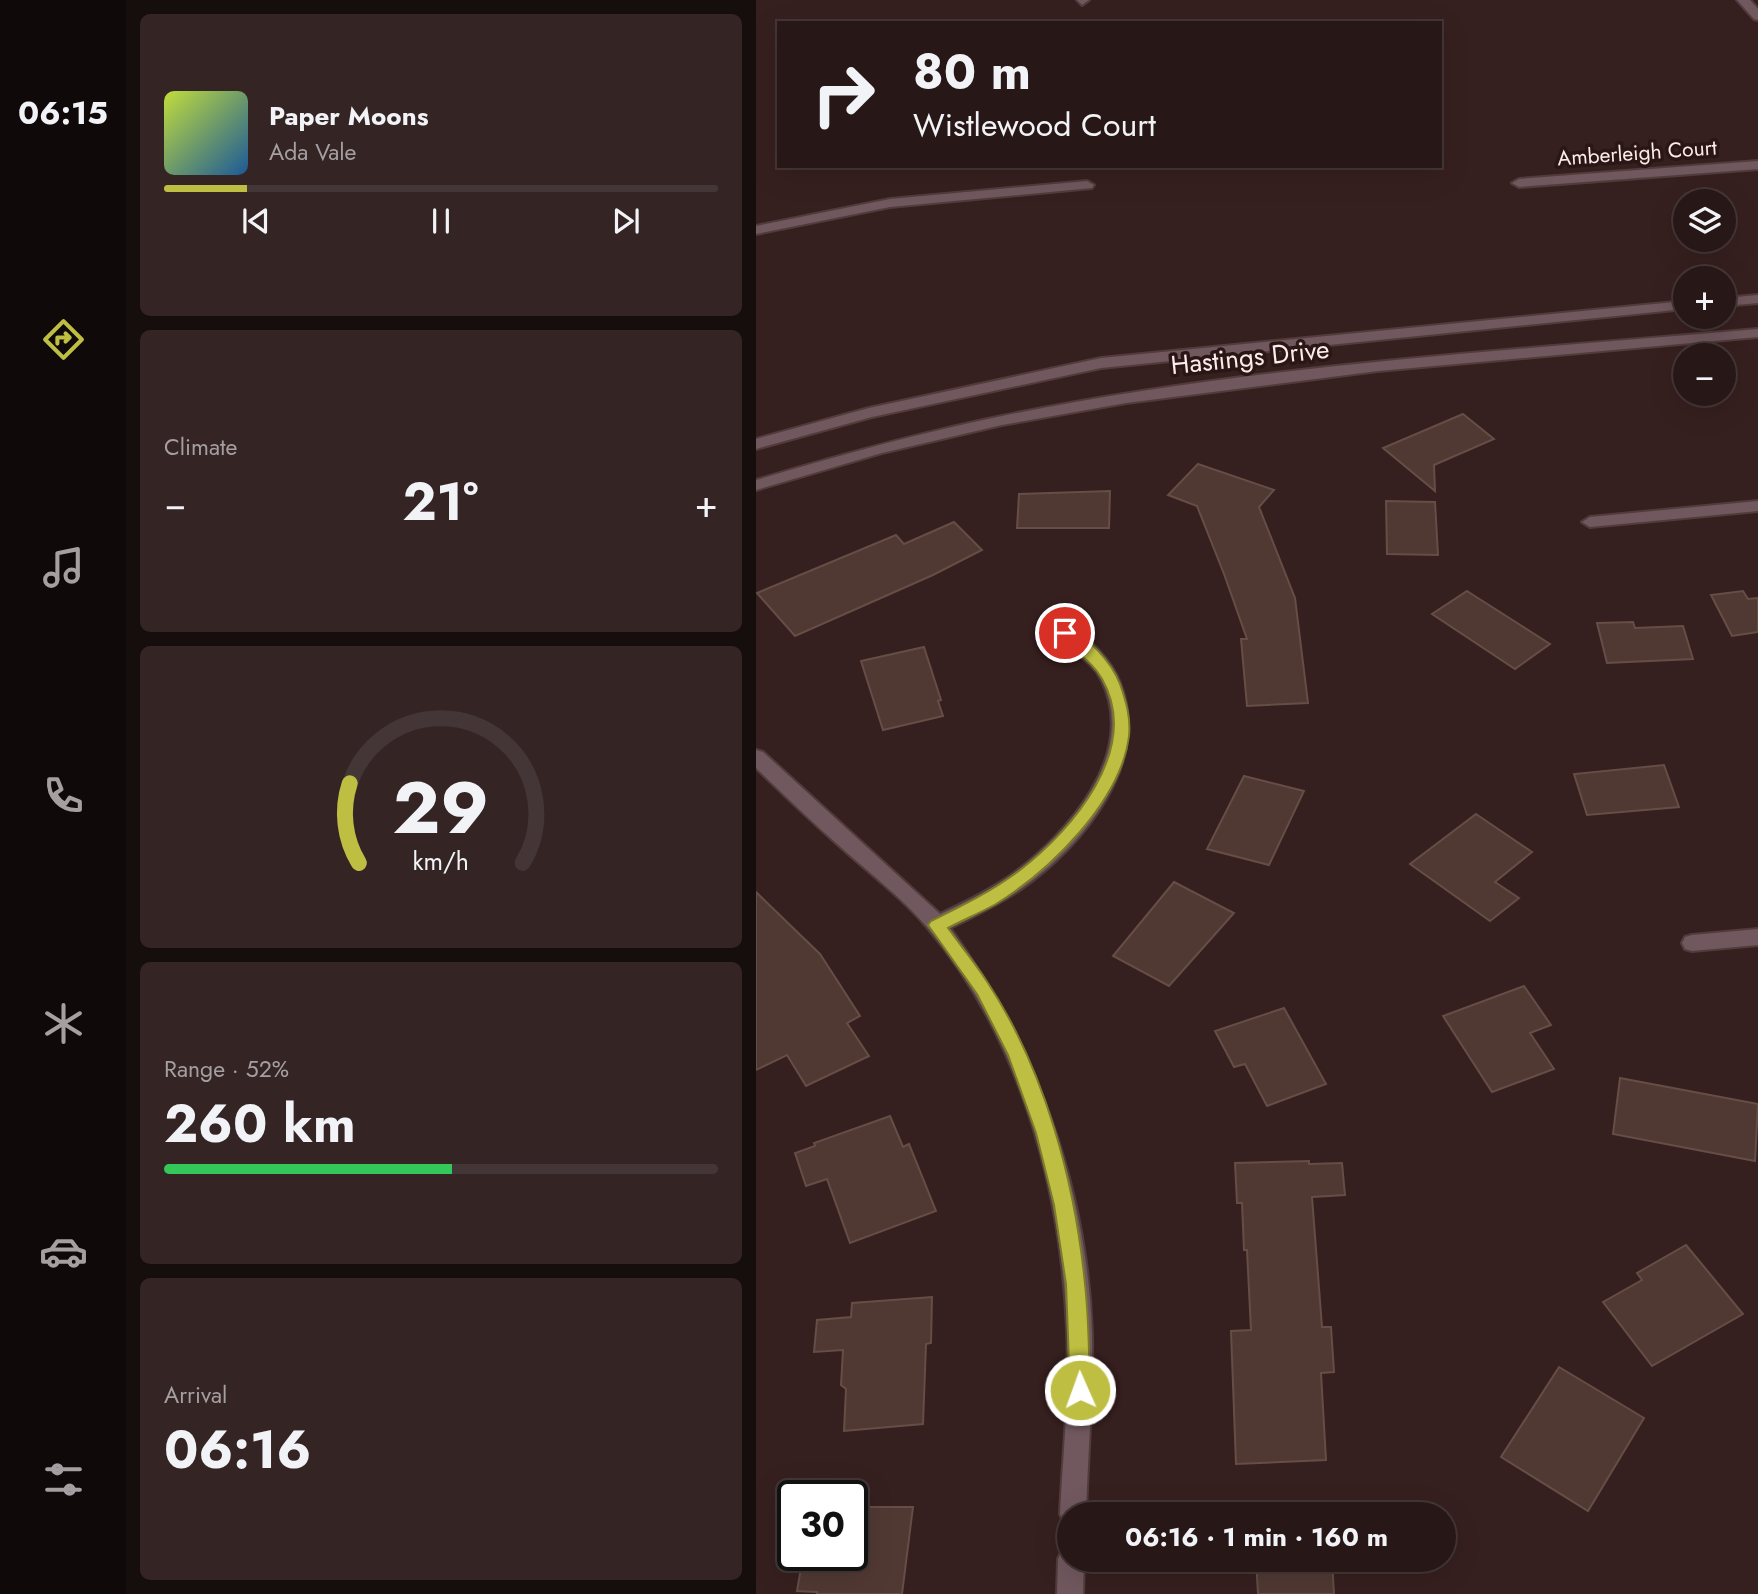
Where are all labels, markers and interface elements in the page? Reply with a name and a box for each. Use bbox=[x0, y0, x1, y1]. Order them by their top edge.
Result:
text: 80 m bbox=[913, 37, 1031, 107]
icon: right bbox=[798, 49, 889, 140]
text: 06:15 bbox=[18, 90, 108, 136]
text: Paper Moons bbox=[269, 97, 429, 135]
text: Wistlewood Court bbox=[913, 102, 1156, 148]
street label: Amberleigh Court bbox=[1556, 132, 1718, 174]
text: Ada Vale bbox=[269, 135, 356, 169]
map controls bbox=[1673, 189, 1736, 406]
button: layers bbox=[1673, 189, 1736, 252]
icon: previous bbox=[237, 202, 275, 240]
icon: pause bbox=[422, 202, 460, 240]
icon: next bbox=[607, 202, 645, 240]
button: + bbox=[1673, 266, 1736, 329]
icon: directions bbox=[39, 315, 88, 364]
street label: Hastings Drive bbox=[1169, 330, 1331, 384]
button: − bbox=[1673, 343, 1736, 406]
text: Climate bbox=[164, 430, 237, 464]
text: 21° bbox=[403, 464, 479, 540]
text: − bbox=[164, 476, 186, 531]
text: + bbox=[695, 476, 718, 531]
icon: music bbox=[39, 543, 88, 592]
pin bbox=[1035, 603, 1095, 663]
icon: arrive bbox=[1046, 614, 1084, 652]
text: 29 bbox=[393, 755, 489, 860]
icon: phone bbox=[39, 771, 88, 820]
text: km/h bbox=[413, 843, 469, 879]
icon: climate bbox=[39, 999, 88, 1048]
text: Range · 52% bbox=[164, 1052, 289, 1086]
text: 260 km bbox=[164, 1086, 356, 1162]
icon: car bbox=[39, 1227, 88, 1276]
position arrow bbox=[1043, 1353, 1117, 1427]
text: Arrival bbox=[164, 1378, 227, 1412]
text: 06:16 bbox=[164, 1412, 311, 1488]
icon: filters bbox=[39, 1455, 88, 1504]
speed limit sign: 30 bbox=[777, 1480, 868, 1571]
text: 06:16 · 1 min · 160 m bbox=[1125, 1518, 1388, 1556]

